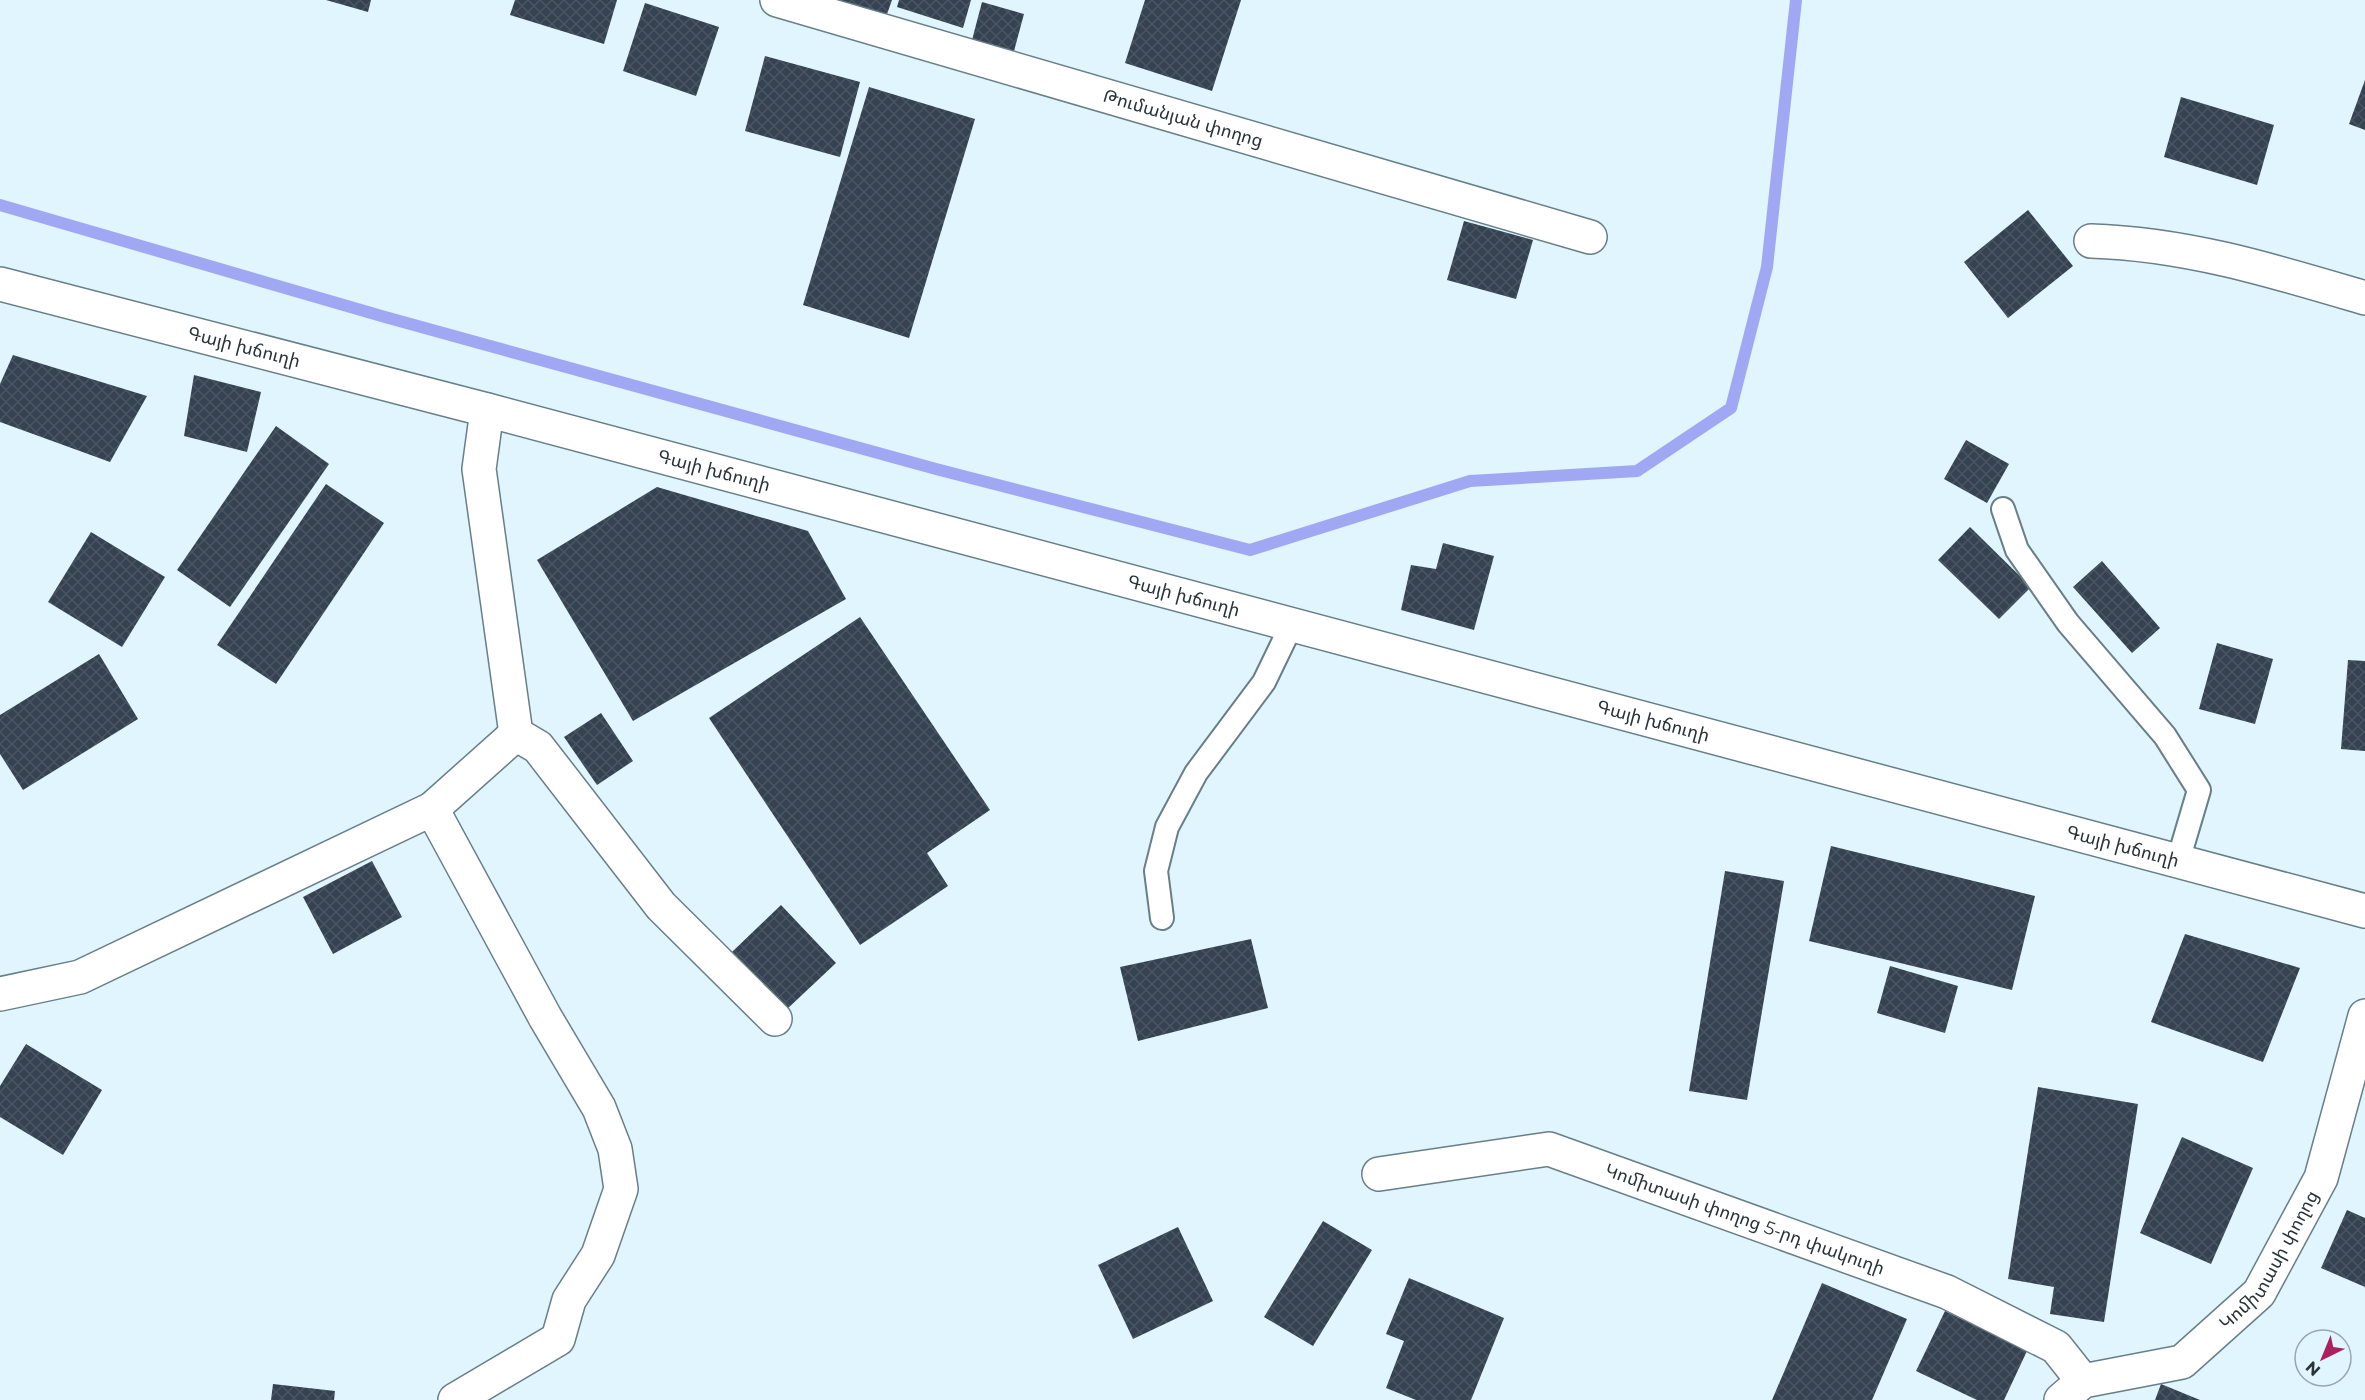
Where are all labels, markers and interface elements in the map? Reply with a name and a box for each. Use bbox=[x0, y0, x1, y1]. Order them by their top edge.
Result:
street label: Թումանյան փողոց bbox=[1101, 85, 1266, 152]
street label: Գայի խճուղի bbox=[185, 322, 303, 372]
street label: Գայի խճուղի bbox=[655, 445, 773, 496]
street label: Գայի խճուղի bbox=[1125, 570, 1242, 621]
street label: Գայի խճուղի bbox=[1594, 696, 1712, 747]
street label: Գայի խճուղի bbox=[2064, 821, 2181, 872]
street label: Կոմիտասի փողոց 5-րդ փակուղի bbox=[1602, 1159, 1888, 1280]
street label: Կոմիտասի փողոց bbox=[2215, 1187, 2323, 1334]
north arrow bbox=[2293, 1328, 2353, 1388]
text: N bbox=[2302, 1357, 2324, 1380]

